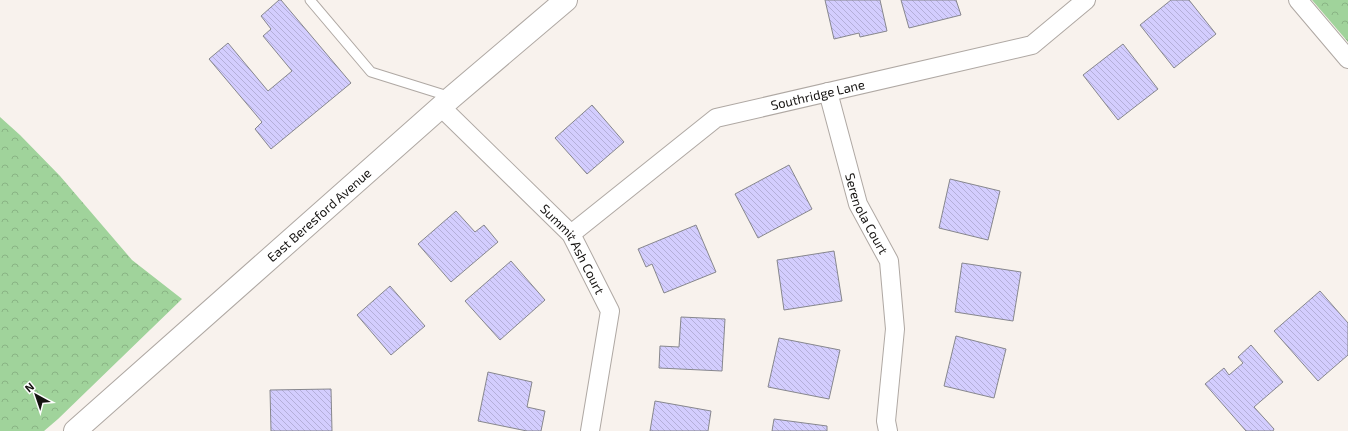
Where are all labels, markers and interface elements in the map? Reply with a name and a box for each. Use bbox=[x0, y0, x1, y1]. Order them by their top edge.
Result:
street label: Southridge Lane bbox=[769, 76, 866, 113]
street label: East Beresford Avenue bbox=[264, 165, 374, 265]
street label: Serenola Court bbox=[842, 171, 892, 257]
street label: Summit Ash Court bbox=[537, 201, 608, 297]
north arrow bbox=[16, 375, 56, 415]
text: N bbox=[22, 379, 37, 394]

